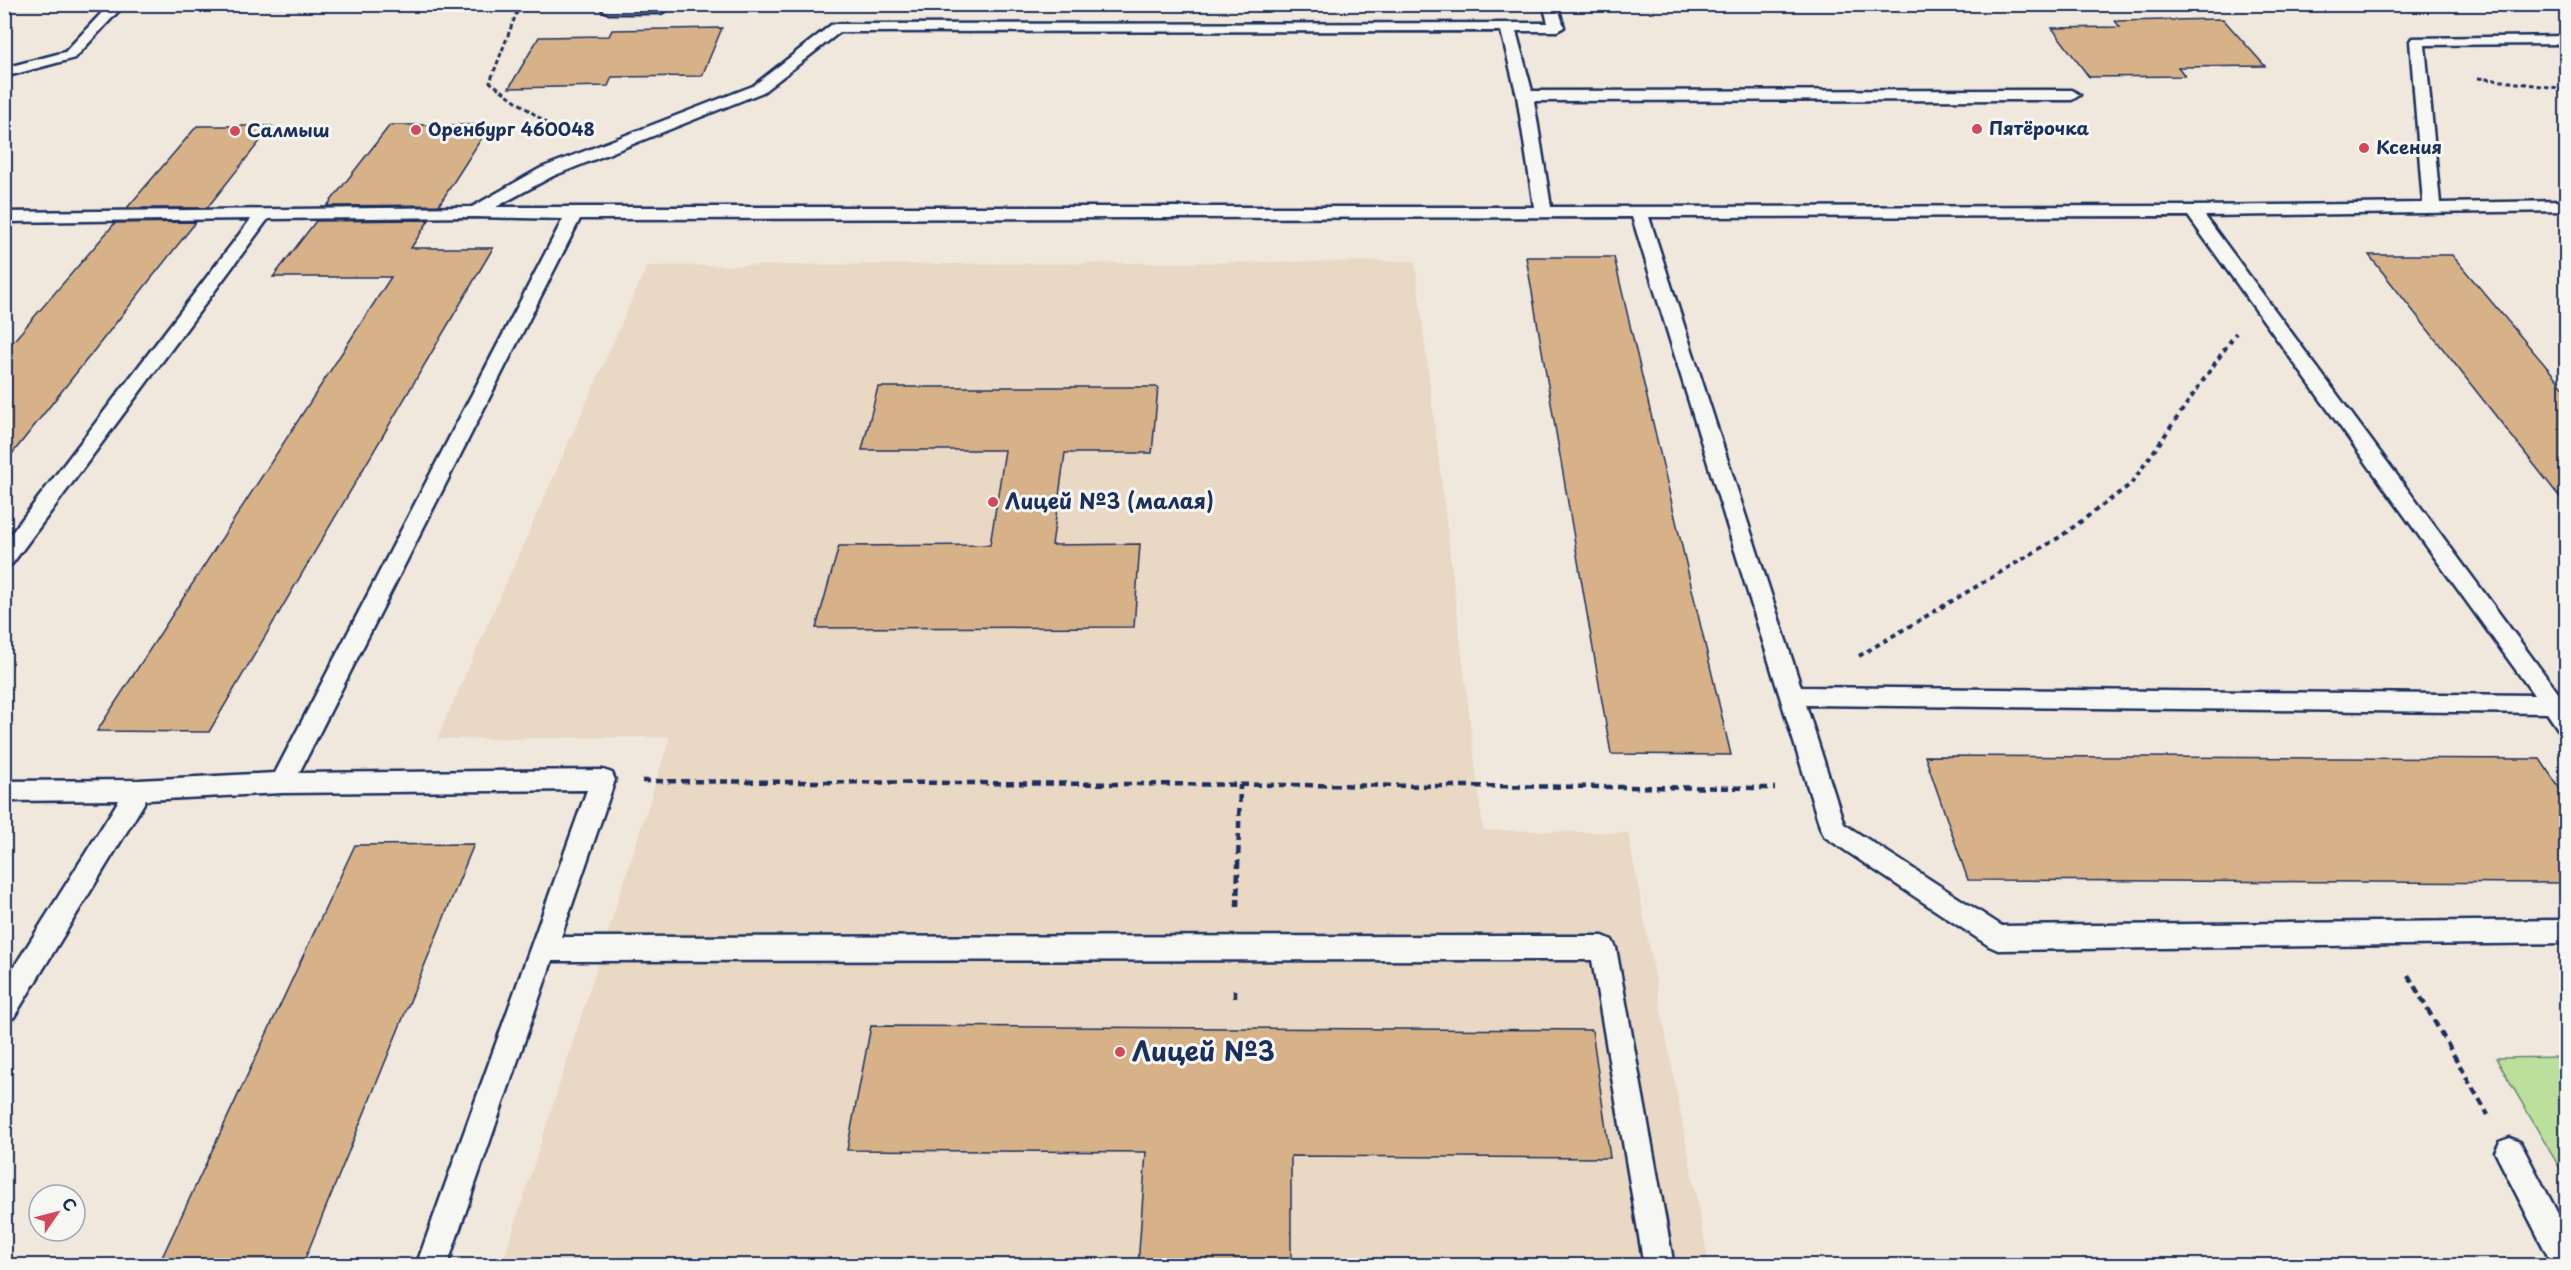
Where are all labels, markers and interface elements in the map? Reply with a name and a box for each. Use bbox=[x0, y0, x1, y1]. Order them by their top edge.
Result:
place label: Пятёрочка bbox=[1989, 114, 2090, 141]
place label: Оренбург 460048 bbox=[428, 115, 595, 142]
place label: Салмыш bbox=[247, 116, 329, 143]
marker: Пятёрочка bbox=[1970, 122, 1984, 136]
marker: Оренбург 460048 bbox=[409, 123, 423, 137]
marker: Салмыш bbox=[228, 124, 242, 138]
place label: Ксения bbox=[2376, 133, 2442, 160]
marker: Ксения bbox=[2357, 141, 2371, 155]
place label: Лицей №3 (малая) bbox=[1005, 484, 1214, 516]
marker: Лицей №3 (малая) bbox=[986, 495, 1000, 509]
place label: Лицей №3 bbox=[1132, 1031, 1275, 1070]
marker: Лицей №3 bbox=[1113, 1045, 1127, 1059]
north arrow bbox=[27, 1183, 87, 1243]
text: С bbox=[57, 1192, 83, 1216]

